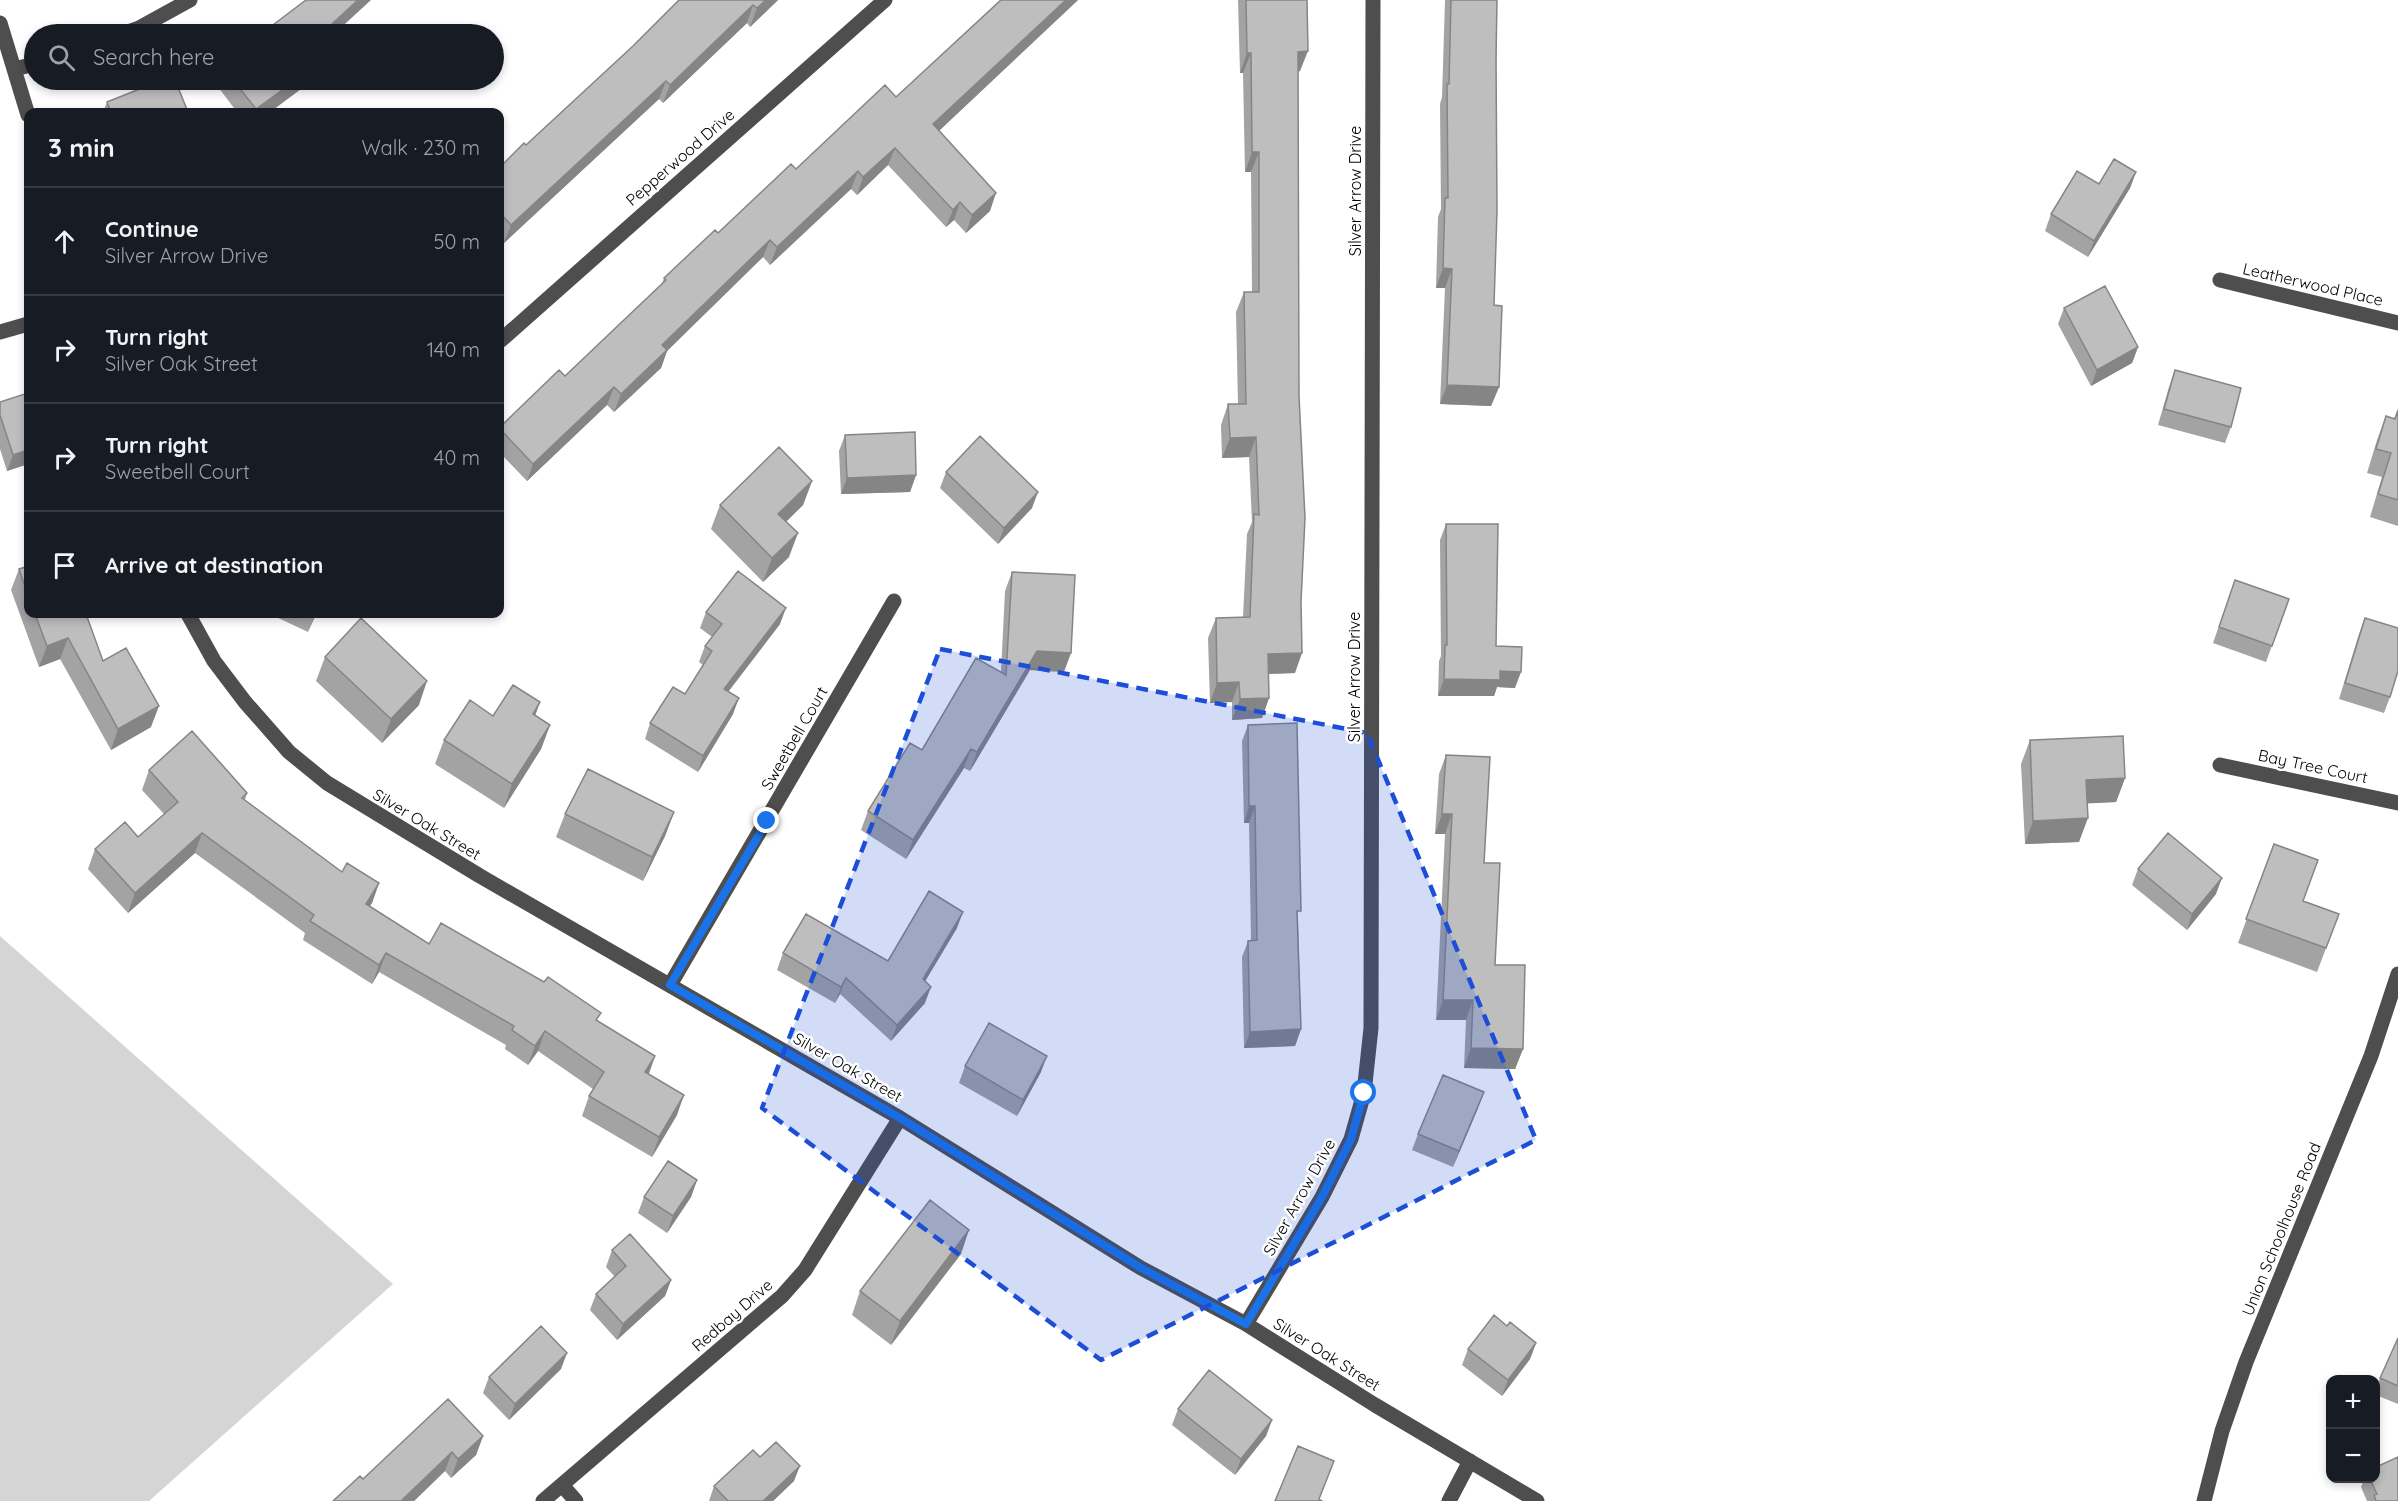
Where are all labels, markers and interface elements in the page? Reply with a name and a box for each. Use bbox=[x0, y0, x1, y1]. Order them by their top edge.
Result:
search box bbox=[24, 24, 504, 90]
icon: search bbox=[45, 41, 78, 74]
text: Search here bbox=[93, 43, 214, 71]
street label: Pepperwood Drive bbox=[621, 104, 739, 210]
street label: Silver Arrow Drive bbox=[1345, 126, 1365, 256]
text: 3 min bbox=[48, 131, 115, 164]
text: Walk · 230 m bbox=[361, 135, 480, 160]
text: Continue bbox=[105, 215, 199, 243]
icon: ahead bbox=[48, 225, 81, 258]
text: 50 m bbox=[434, 229, 480, 254]
text: Silver Arrow Drive bbox=[105, 243, 268, 268]
street label: Leatherwood Place bbox=[2241, 258, 2385, 310]
text: Turn right bbox=[105, 323, 209, 351]
icon: right bbox=[48, 333, 81, 366]
text: 140 m bbox=[427, 337, 480, 362]
text: Silver Oak Street bbox=[105, 351, 258, 376]
text: Turn right bbox=[105, 431, 209, 459]
icon: right bbox=[48, 441, 81, 474]
text: 40 m bbox=[434, 445, 480, 470]
text: Sweetbell Court bbox=[105, 459, 250, 484]
icon: arrive bbox=[48, 549, 81, 582]
text: Arrive at destination bbox=[105, 551, 323, 579]
street label: Silver Arrow Drive bbox=[1344, 612, 1364, 742]
street label: Sweetbell Court bbox=[756, 683, 832, 793]
street label: Bay Tree Court bbox=[2256, 745, 2370, 787]
street label: Silver Oak Street bbox=[369, 784, 485, 864]
route end bbox=[753, 807, 779, 833]
street label: Silver Oak Street bbox=[790, 1028, 906, 1106]
route start bbox=[1350, 1079, 1376, 1105]
street label: Silver Arrow Drive bbox=[1259, 1135, 1339, 1259]
street label: Union Schoolhouse Road bbox=[2237, 1139, 2325, 1319]
street label: Redbay Drive bbox=[687, 1274, 777, 1356]
street label: Silver Oak Street bbox=[1270, 1313, 1384, 1395]
map controls bbox=[2326, 1375, 2380, 1483]
button: + bbox=[2326, 1375, 2380, 1429]
button: − bbox=[2326, 1429, 2380, 1483]

